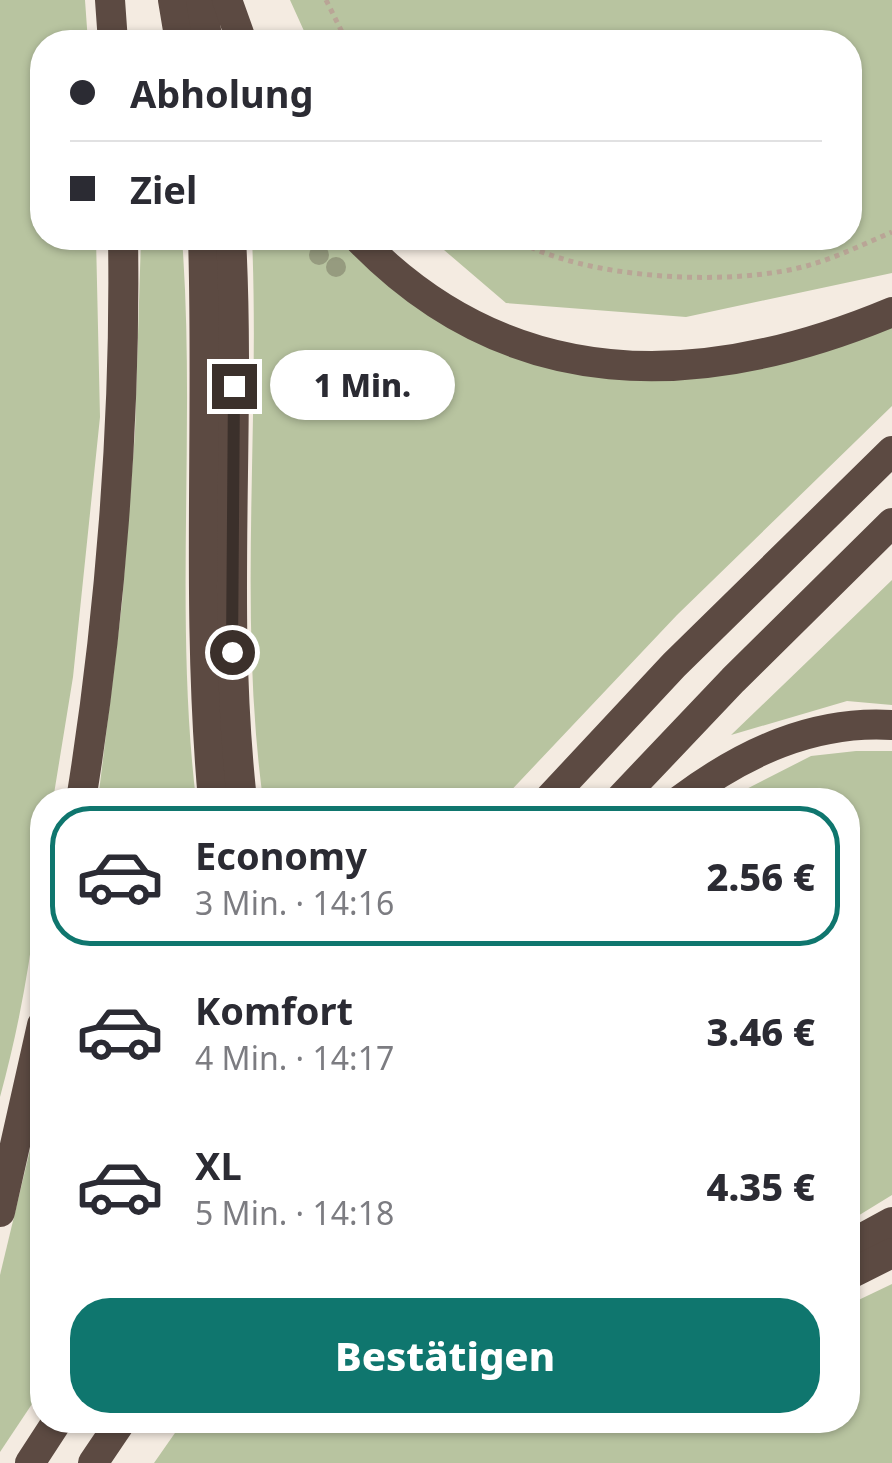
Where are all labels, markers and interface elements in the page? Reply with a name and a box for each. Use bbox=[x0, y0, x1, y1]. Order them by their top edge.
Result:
text: Abholung bbox=[130, 67, 314, 119]
text: Ziel bbox=[130, 163, 197, 215]
callout: 1 Min. bbox=[269, 351, 454, 421]
text: 1 Min. bbox=[314, 363, 411, 406]
route end bbox=[212, 364, 257, 409]
route start bbox=[210, 630, 255, 675]
text: Economy bbox=[195, 829, 367, 881]
icon: car bbox=[75, 831, 165, 921]
text: 2.56 € bbox=[706, 850, 815, 902]
text: 3 Min. · 14:16 bbox=[195, 881, 394, 924]
text: Komfort bbox=[195, 984, 353, 1036]
icon: car bbox=[75, 986, 165, 1076]
text: 3.46 € bbox=[706, 1005, 815, 1057]
text: 4 Min. · 14:17 bbox=[195, 1036, 394, 1079]
text: XL bbox=[195, 1139, 242, 1191]
icon: car bbox=[75, 1141, 165, 1231]
text: 4.35 € bbox=[706, 1160, 815, 1212]
text: 5 Min. · 14:18 bbox=[195, 1191, 394, 1234]
button: Bestätigen bbox=[70, 1298, 820, 1413]

